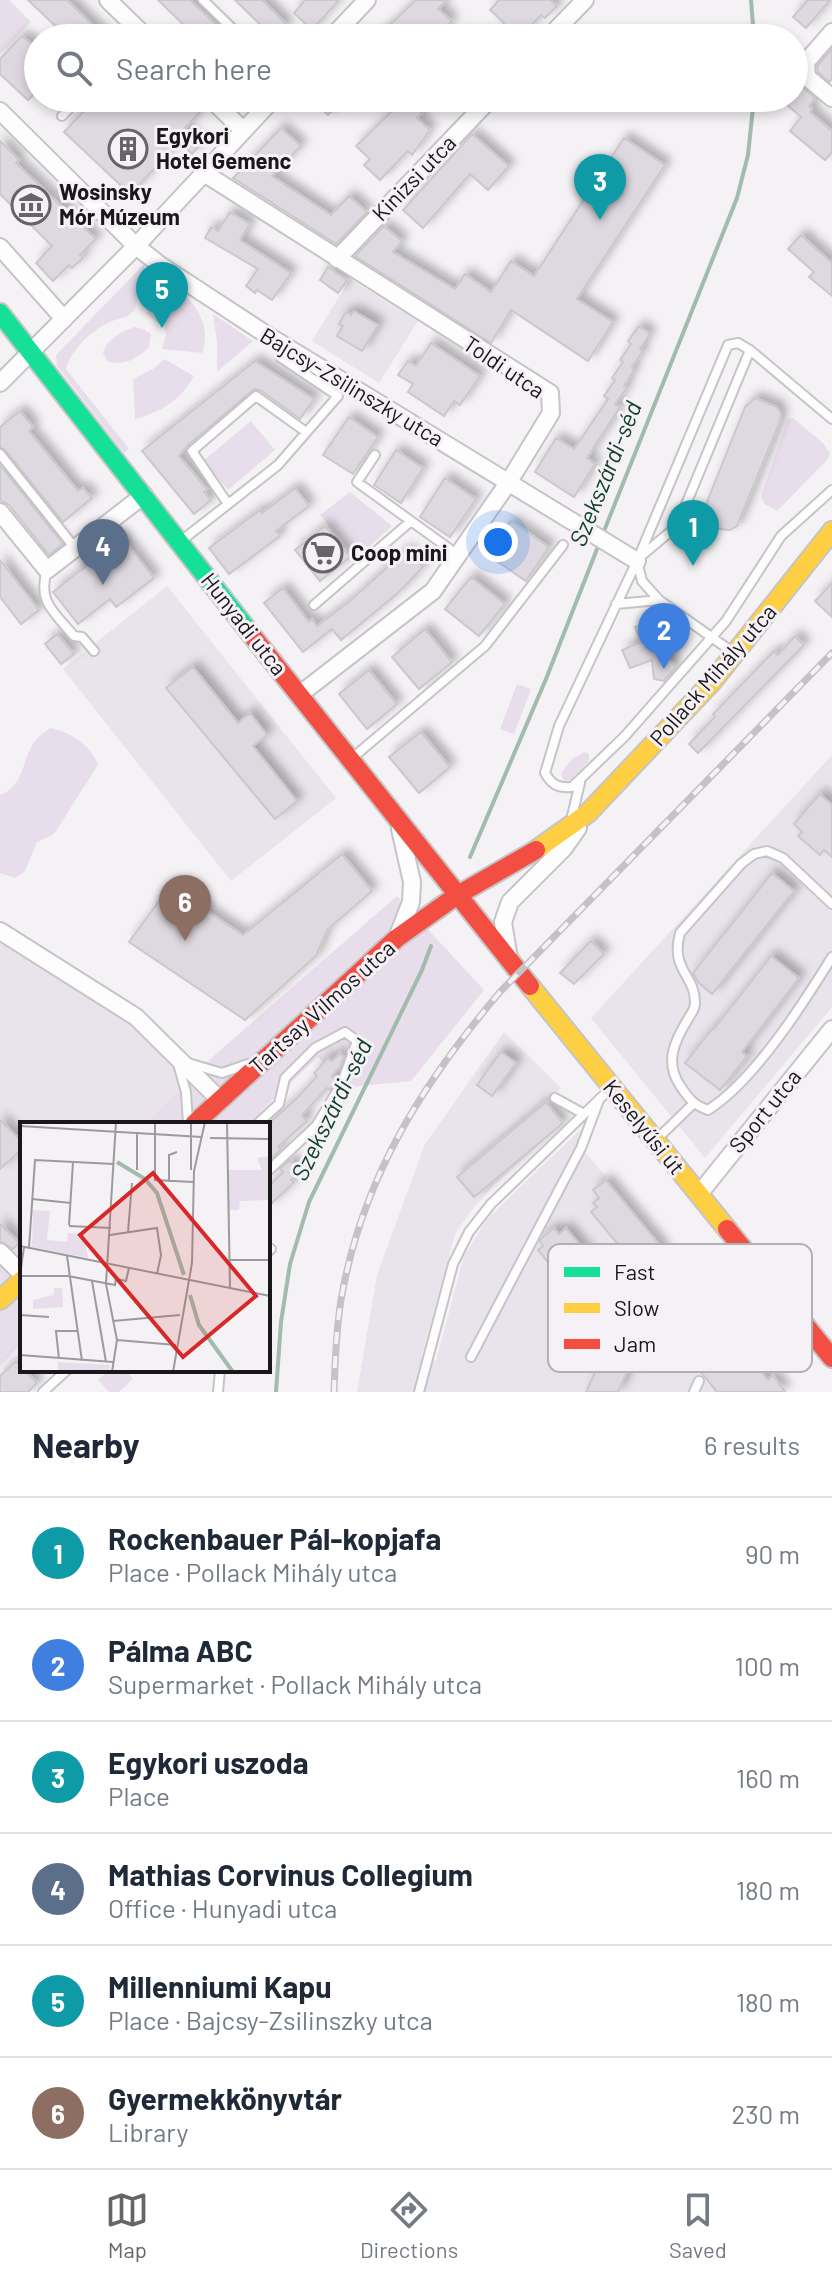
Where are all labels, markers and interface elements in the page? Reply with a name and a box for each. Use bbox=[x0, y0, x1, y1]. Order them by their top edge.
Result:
search box bbox=[24, 24, 808, 112]
icon: search bbox=[52, 46, 96, 90]
text: Search here bbox=[116, 50, 272, 86]
place label: Egykori Hotel Gemenc bbox=[156, 122, 291, 173]
building icon: Egykori Hotel Gemenc bbox=[107, 128, 149, 170]
street label: Kinizsi utca bbox=[366, 129, 461, 226]
pin: 3 bbox=[574, 154, 626, 220]
place label: Wosinsky Mór Múzeum bbox=[59, 178, 180, 229]
museum icon: Wosinsky Mór Múzeum bbox=[10, 184, 52, 226]
pin: 5 bbox=[136, 262, 188, 328]
street label: Bajcsy-Zsilinszky utca bbox=[256, 321, 449, 451]
street label: Toldi utca bbox=[459, 330, 550, 403]
water label: Szekszárdi-séd bbox=[562, 396, 647, 550]
pin: 1 bbox=[667, 500, 719, 566]
pin: 4 bbox=[77, 519, 129, 585]
your location bbox=[478, 522, 518, 562]
supermarket icon: Coop mini bbox=[302, 532, 344, 574]
place label: Coop mini bbox=[351, 539, 447, 565]
street label: Hunyadi utca bbox=[197, 567, 293, 680]
street label: Pollack Mihály utca bbox=[644, 598, 781, 750]
pin: 2 bbox=[638, 603, 690, 669]
pin: 6 bbox=[159, 875, 211, 941]
street label: Tartsay Vilmos utca bbox=[243, 934, 399, 1078]
water label: Szekszárdi-séd bbox=[284, 1034, 378, 1185]
street label: Sport utca bbox=[723, 1063, 806, 1157]
street label: Keselyűsi út bbox=[599, 1074, 691, 1179]
inset map bbox=[20, 1122, 270, 1372]
legend bbox=[548, 1244, 812, 1372]
text: Fast bbox=[614, 1258, 656, 1284]
text: Slow bbox=[614, 1294, 659, 1320]
text: Jam bbox=[614, 1330, 656, 1356]
text: Nearby bbox=[32, 1424, 140, 1465]
text: 6 results bbox=[704, 1429, 800, 1460]
text: Rockenbauer Pál-kopjafa bbox=[108, 1520, 441, 1556]
text: 1 bbox=[53, 1538, 63, 1569]
text: 90 m bbox=[745, 1538, 800, 1569]
text: Place · Pollack Mihály utca bbox=[108, 1556, 397, 1587]
text: Pálma ABC bbox=[108, 1632, 253, 1668]
text: 2 bbox=[51, 1650, 65, 1681]
text: 100 m bbox=[735, 1650, 800, 1681]
text: Supermarket · Pollack Mihály utca bbox=[108, 1668, 482, 1699]
text: Egykori uszoda bbox=[108, 1744, 309, 1780]
text: 3 bbox=[51, 1762, 65, 1793]
text: 160 m bbox=[736, 1762, 800, 1793]
text: Place bbox=[108, 1780, 170, 1811]
text: Mathias Corvinus Collegium bbox=[108, 1856, 473, 1892]
text: 4 bbox=[50, 1874, 66, 1905]
text: 180 m bbox=[736, 1874, 800, 1905]
text: Office · Hunyadi utca bbox=[108, 1892, 337, 1923]
text: Millenniumi Kapu bbox=[108, 1968, 332, 2004]
text: 5 bbox=[51, 1986, 65, 2017]
text: 180 m bbox=[736, 1986, 800, 2017]
text: Place · Bajcsy-Zsilinszky utca bbox=[108, 2004, 433, 2035]
text: Gyermekkönyvtár bbox=[108, 2080, 342, 2116]
text: 6 bbox=[51, 2098, 65, 2129]
text: 230 m bbox=[731, 2098, 800, 2129]
text: Library bbox=[108, 2116, 188, 2147]
tab: Map bbox=[105, 2188, 149, 2262]
tab: Directions bbox=[360, 2188, 458, 2262]
tab: Saved bbox=[669, 2188, 727, 2262]

